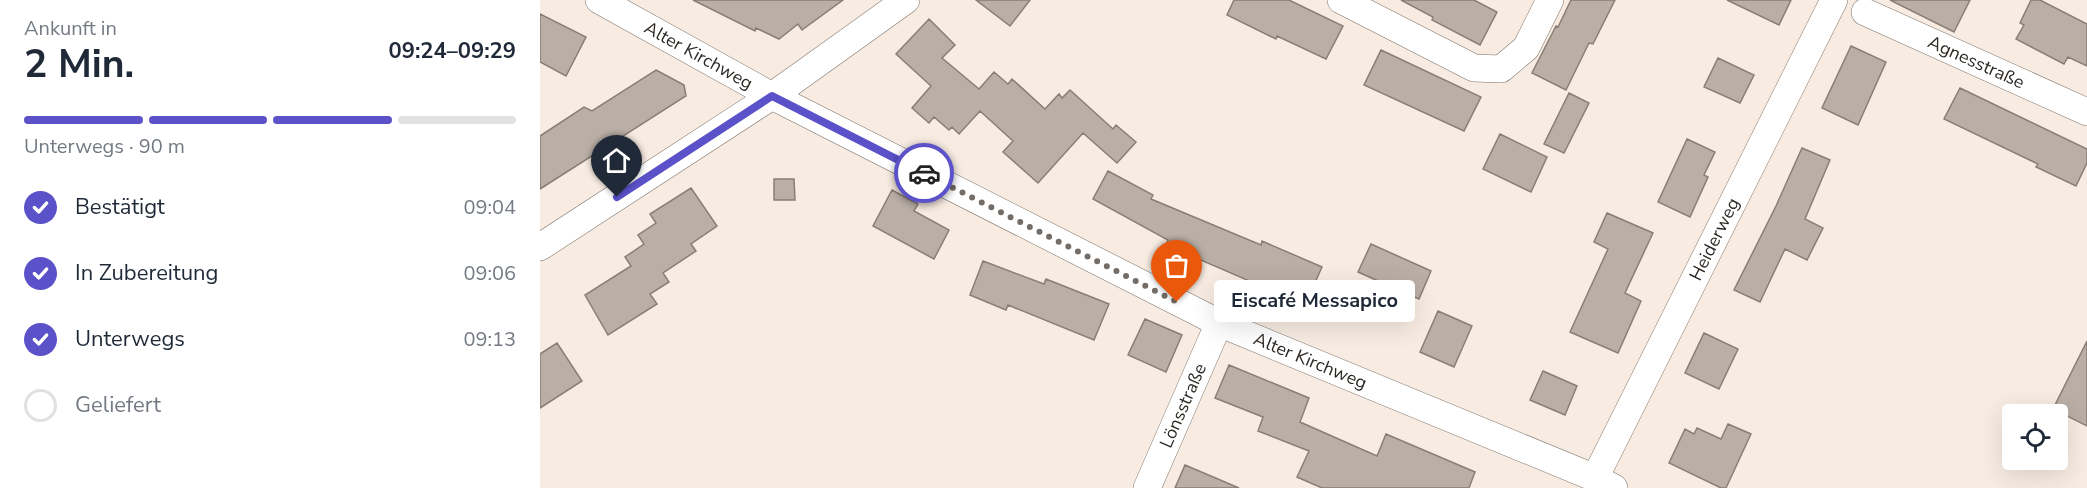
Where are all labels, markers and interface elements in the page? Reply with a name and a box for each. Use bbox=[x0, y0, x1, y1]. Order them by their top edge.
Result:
text: Ankunft in bbox=[24, 15, 117, 42]
street label: Alter Kirchweg bbox=[640, 16, 757, 95]
street label: Agnesstraße bbox=[1924, 30, 2028, 94]
text: 09:24–09:29 bbox=[388, 36, 516, 66]
text: 2 Min. bbox=[24, 38, 134, 91]
text: Unterwegs · 90 m bbox=[24, 133, 185, 160]
pin bbox=[591, 135, 642, 197]
courier bbox=[894, 143, 954, 203]
icon: home bbox=[600, 144, 633, 177]
icon: car bbox=[908, 157, 941, 190]
icon: check bbox=[24, 191, 57, 224]
text: Bestätigt bbox=[75, 192, 165, 222]
text: 09:04 bbox=[463, 194, 516, 221]
street label: Heiderweg bbox=[1684, 194, 1745, 285]
pin bbox=[1151, 240, 1202, 302]
icon: bag bbox=[1160, 249, 1193, 282]
icon: check bbox=[24, 257, 57, 290]
text: In Zubereitung bbox=[75, 258, 218, 288]
text: 09:06 bbox=[463, 260, 516, 287]
callout: Eiscafé Messapico bbox=[1213, 281, 1414, 323]
text: Eiscafé Messapico bbox=[1231, 287, 1398, 314]
icon: check bbox=[24, 323, 57, 356]
text: Unterwegs bbox=[75, 324, 185, 354]
text: 09:13 bbox=[463, 326, 516, 353]
street label: Alter Kirchweg bbox=[1250, 327, 1371, 395]
street label: Lönsstraße bbox=[1154, 359, 1212, 452]
text: Geliefert bbox=[75, 390, 161, 420]
map controls bbox=[2002, 404, 2068, 470]
button: locate bbox=[2002, 404, 2068, 470]

